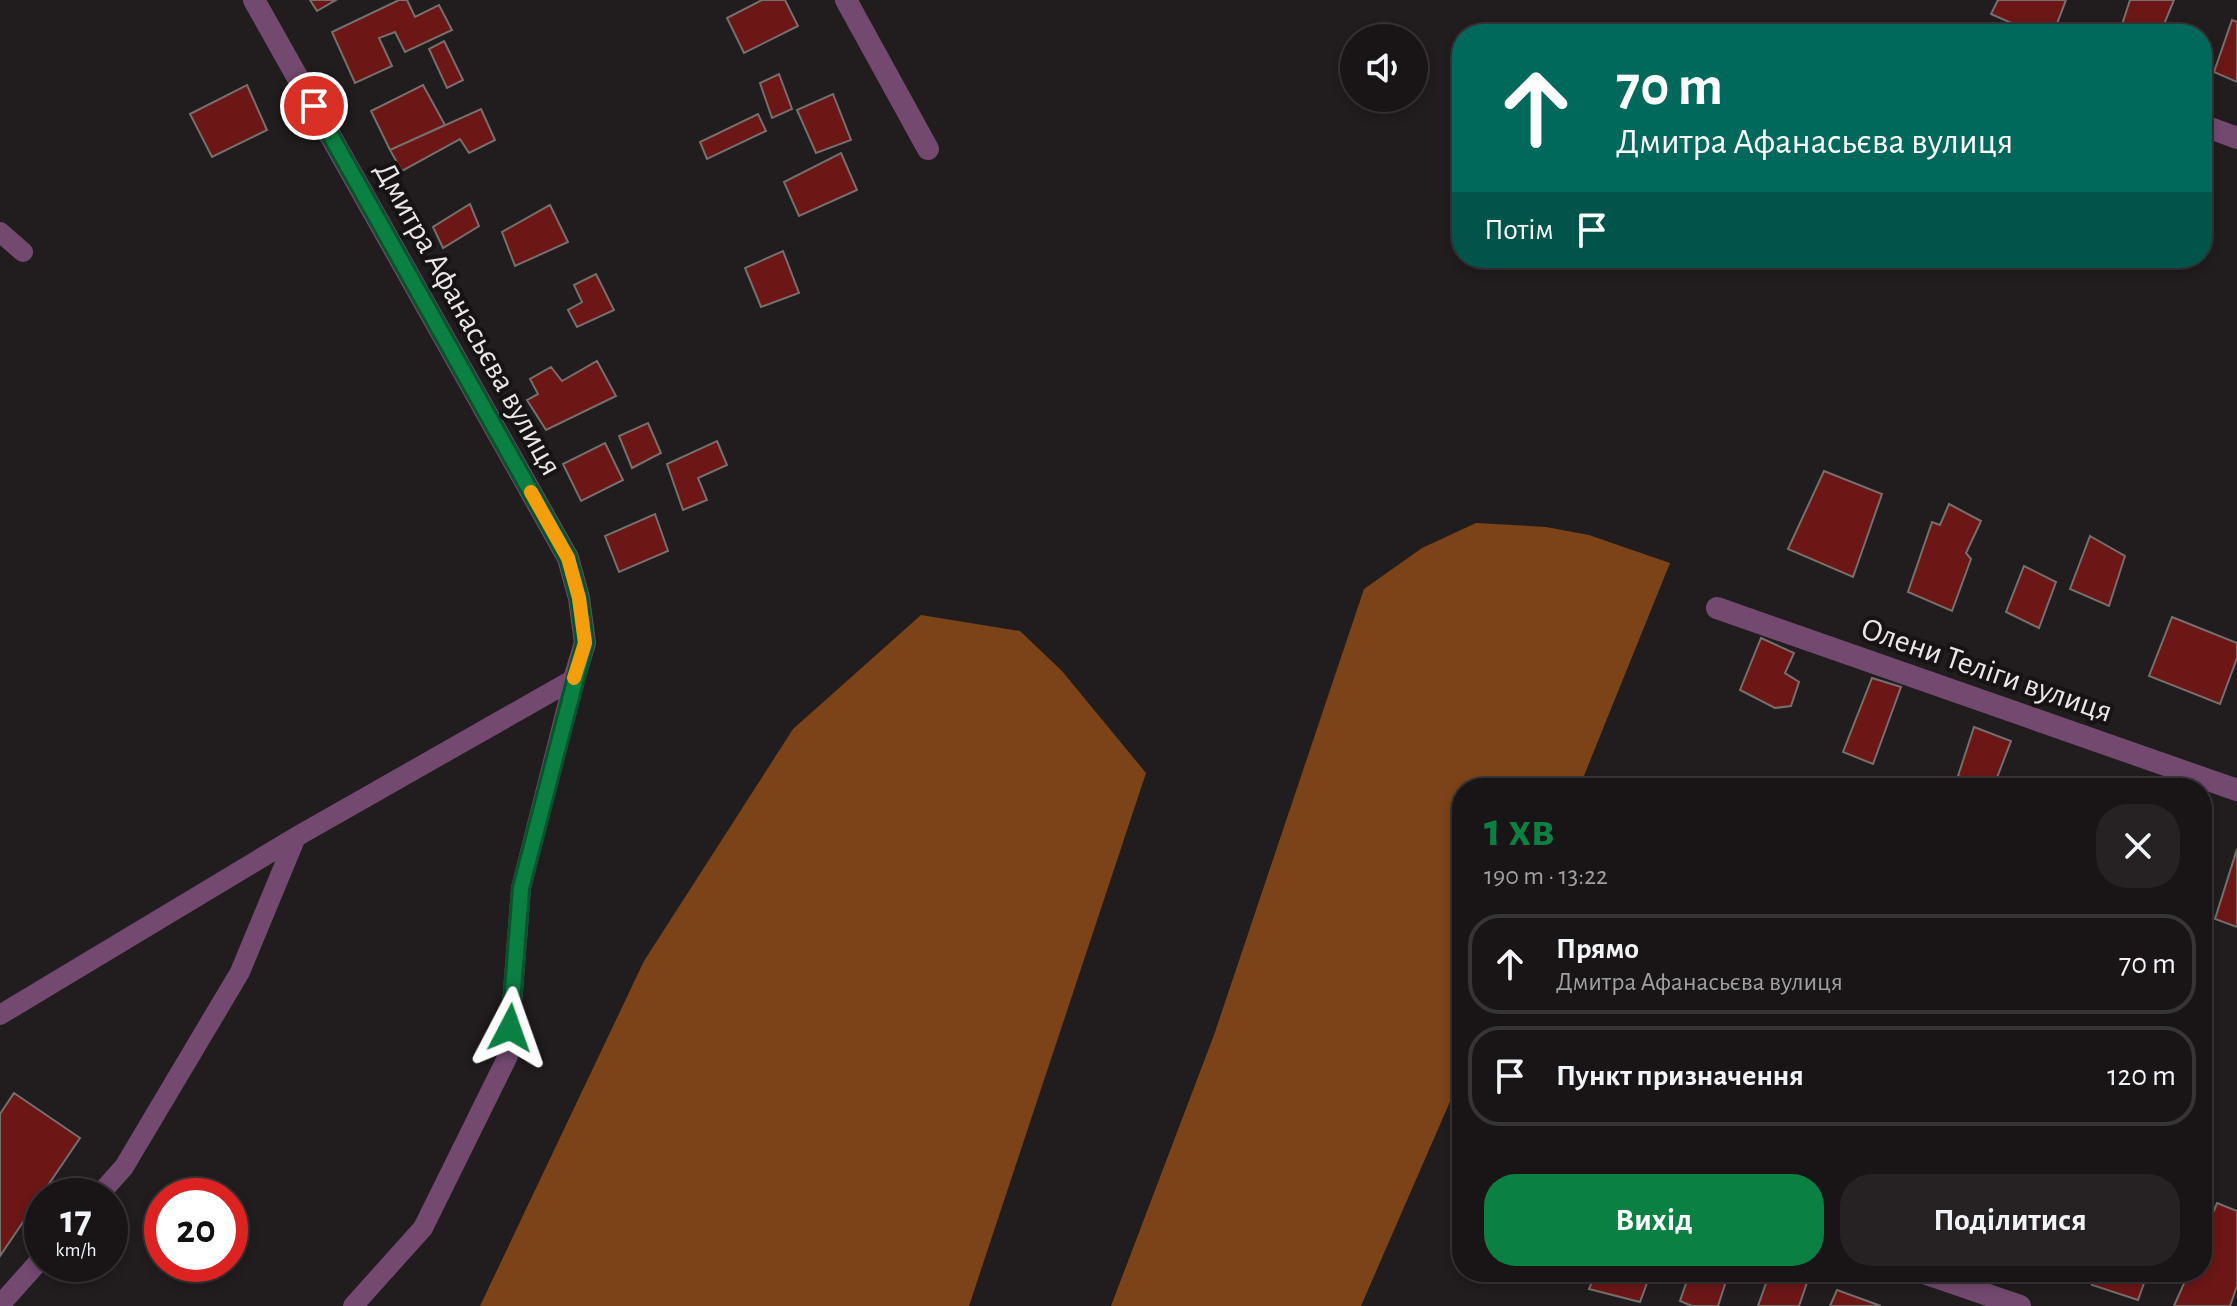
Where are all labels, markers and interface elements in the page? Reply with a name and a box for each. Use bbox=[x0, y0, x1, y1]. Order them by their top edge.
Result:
map controls bbox=[1340, 24, 1428, 112]
button: sound bbox=[1340, 24, 1428, 112]
icon: ahead bbox=[1484, 56, 1588, 160]
text: 70 m bbox=[1616, 59, 1723, 115]
pin bbox=[280, 72, 348, 140]
icon: arrive bbox=[292, 84, 336, 128]
text: Дмитра Афанасьєва вулиця bbox=[1616, 124, 2013, 160]
street label: Дмитра Афанасьєва вулиця bbox=[369, 156, 568, 481]
icon: arrive bbox=[1570, 208, 1614, 252]
text: Потім bbox=[1484, 215, 1554, 245]
street label: Олени Теліги вулиця bbox=[1857, 612, 2117, 728]
button: close bbox=[2096, 804, 2180, 888]
text: 1 хв bbox=[1484, 807, 1554, 855]
text: 190 m · 13:22 bbox=[1484, 863, 1608, 889]
text: Прямо bbox=[1556, 934, 1639, 964]
icon: ahead bbox=[1488, 942, 1532, 986]
text: 70 m bbox=[2119, 949, 2176, 979]
text: Дмитра Афанасьєва вулиця bbox=[1556, 969, 1843, 995]
position arrow bbox=[468, 986, 552, 1070]
icon: arrive bbox=[1488, 1054, 1532, 1098]
text: Пункт призначення bbox=[1556, 1061, 1804, 1091]
text: 120 m bbox=[2107, 1061, 2176, 1091]
button: Вихід bbox=[1484, 1174, 1824, 1266]
button: Поділитися bbox=[1840, 1174, 2180, 1266]
speed limit sign: 20 bbox=[144, 1178, 248, 1282]
text: 17 bbox=[60, 1200, 92, 1240]
text: km/h bbox=[55, 1240, 97, 1260]

